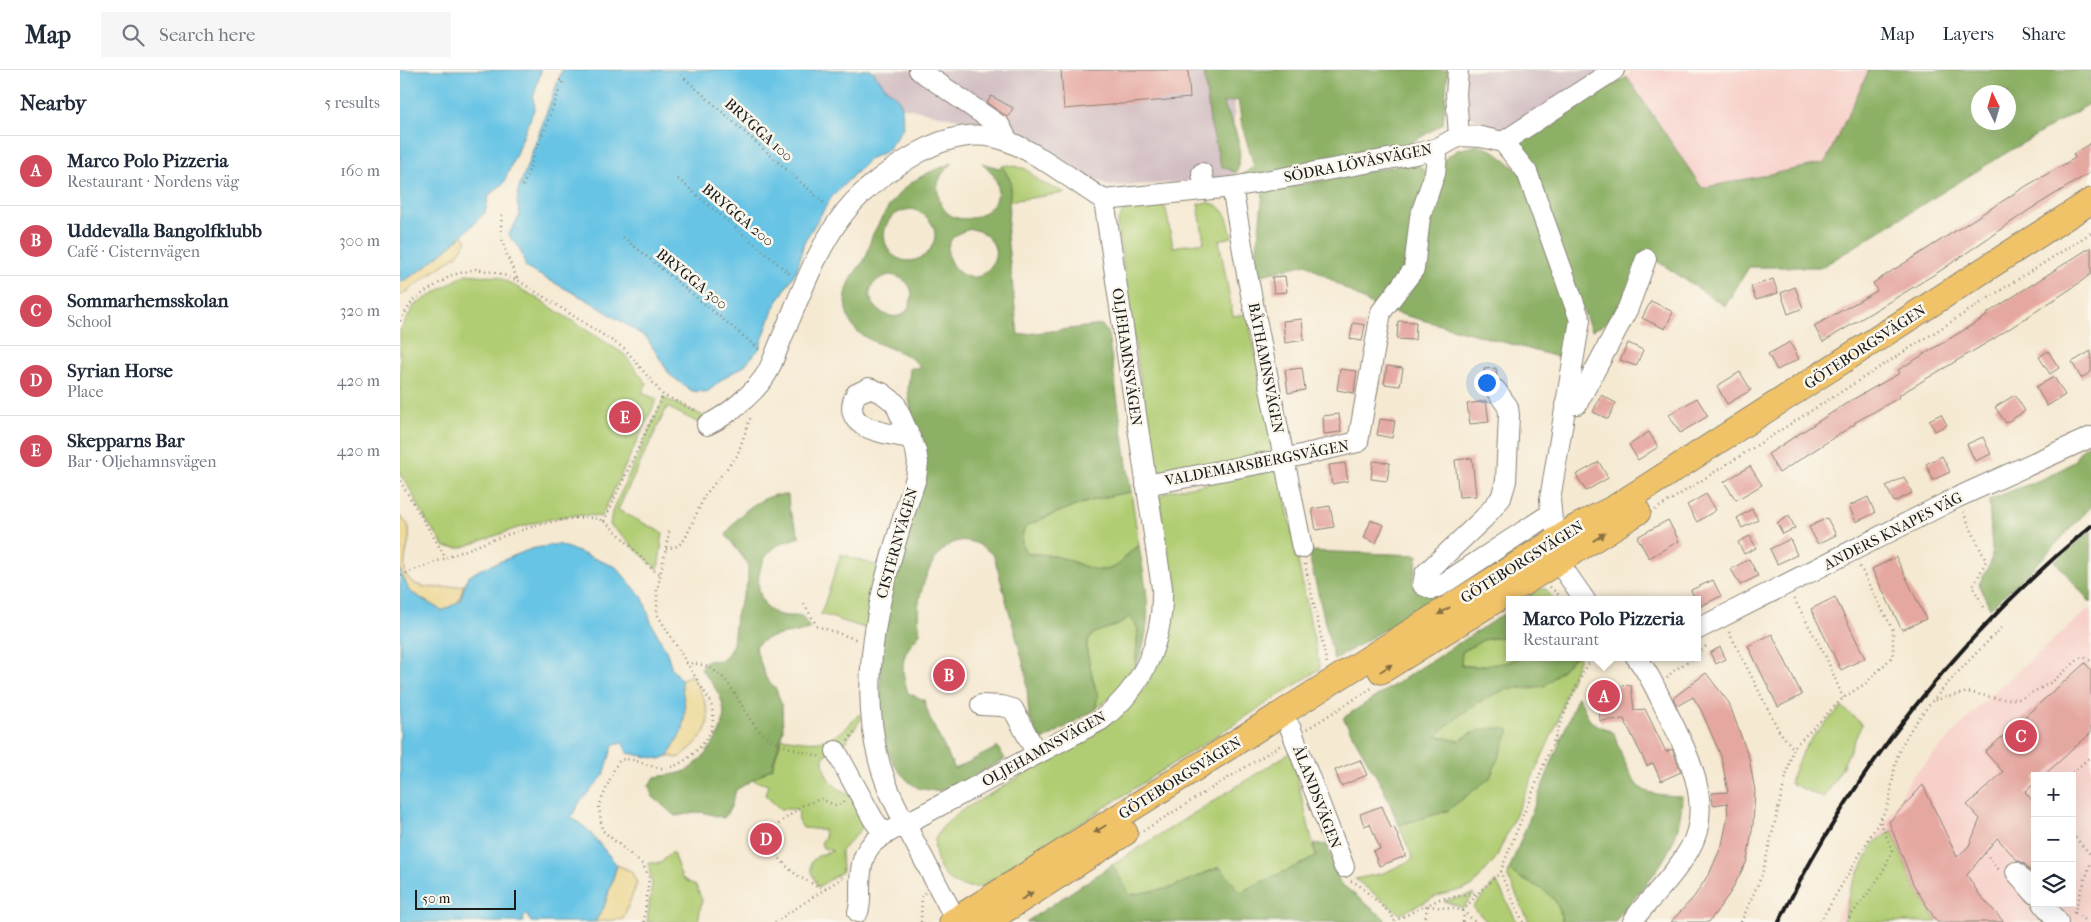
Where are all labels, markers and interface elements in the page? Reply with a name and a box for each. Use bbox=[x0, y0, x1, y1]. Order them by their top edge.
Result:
search box bbox=[101, 12, 451, 57]
text: Map bbox=[25, 21, 71, 49]
icon: search bbox=[119, 21, 147, 49]
text: Search here bbox=[159, 24, 255, 46]
text: Map bbox=[1880, 24, 1914, 45]
text: Layers bbox=[1942, 24, 1994, 45]
text: Share bbox=[2022, 24, 2066, 45]
north arrow bbox=[1971, 85, 2016, 130]
text: Nearby bbox=[20, 91, 86, 115]
text: 5 results bbox=[324, 93, 380, 112]
street label: BRYGGA 100 bbox=[721, 95, 797, 165]
street label: SÖDRA LÖVÅSVÄGEN bbox=[1282, 140, 1434, 186]
text: Marco Polo Pizzeria bbox=[67, 150, 228, 172]
text: A bbox=[31, 161, 41, 180]
text: 160 m bbox=[340, 161, 380, 180]
text: Restaurant · Nordens väg bbox=[67, 172, 239, 191]
street label: BRYGGA 200 bbox=[699, 180, 777, 250]
text: Uddevalla Bangolfklubb bbox=[67, 220, 262, 242]
text: B bbox=[31, 231, 41, 250]
text: 300 m bbox=[339, 231, 380, 250]
text: Café · Cisternvägen bbox=[67, 242, 200, 261]
street label: BRYGGA 300 bbox=[653, 245, 731, 313]
street label: OLJEHAMNSVÄGEN bbox=[1108, 287, 1146, 428]
text: Sommarhemsskolan bbox=[67, 290, 229, 312]
text: C bbox=[31, 301, 41, 320]
text: 320 m bbox=[340, 301, 380, 320]
street label: BÅTHAMNSVÄGEN bbox=[1244, 301, 1288, 436]
street label: GÖTEBORGSVÄGEN bbox=[1801, 301, 1930, 393]
text: School bbox=[67, 312, 112, 331]
text: Syrian Horse bbox=[67, 360, 173, 382]
your location bbox=[1474, 370, 1500, 396]
text: D bbox=[30, 371, 42, 390]
text: 420 m bbox=[337, 371, 380, 390]
text: Place bbox=[67, 382, 103, 401]
pin: E bbox=[609, 398, 641, 436]
text: Skepparns Bar bbox=[67, 430, 185, 452]
street label: VALDEMARSBERGSVÄGEN bbox=[1162, 436, 1351, 490]
text: E bbox=[31, 441, 41, 460]
text: 420 m bbox=[337, 441, 380, 460]
text: Bar · Oljehamnsvägen bbox=[67, 452, 217, 471]
street label: CISTERNVÄGEN bbox=[873, 485, 922, 601]
street label: ANDERS KNAPES VÄG bbox=[1820, 488, 1966, 574]
street label: GÖTEBORGSVÄGEN bbox=[1457, 517, 1587, 607]
one-way arrow bbox=[1592, 532, 1606, 541]
popup bbox=[1506, 596, 1701, 661]
one-way arrow bbox=[1438, 607, 1451, 616]
text: Marco Polo Pizzeria bbox=[1523, 608, 1684, 630]
text: Restaurant bbox=[1523, 630, 1599, 649]
pin: B bbox=[933, 656, 965, 694]
one-way arrow bbox=[1380, 664, 1393, 673]
pin: A bbox=[1588, 677, 1620, 715]
street label: OLJEHAMNSVÄGEN bbox=[979, 707, 1110, 791]
pin: C bbox=[2005, 717, 2037, 755]
street label: GÖTEBORGSVÄGEN bbox=[1115, 733, 1245, 823]
street label: ÅLANDSVÄGEN bbox=[1289, 742, 1345, 852]
map controls bbox=[2031, 772, 2076, 907]
button: + bbox=[2031, 772, 2076, 817]
button: − bbox=[2031, 817, 2076, 862]
pin: D bbox=[750, 820, 782, 858]
one-way arrow bbox=[1093, 824, 1106, 833]
button: layers bbox=[2031, 862, 2076, 907]
scale bar bbox=[415, 887, 516, 910]
text: 50 m bbox=[422, 890, 450, 907]
one-way arrow bbox=[1021, 891, 1034, 900]

